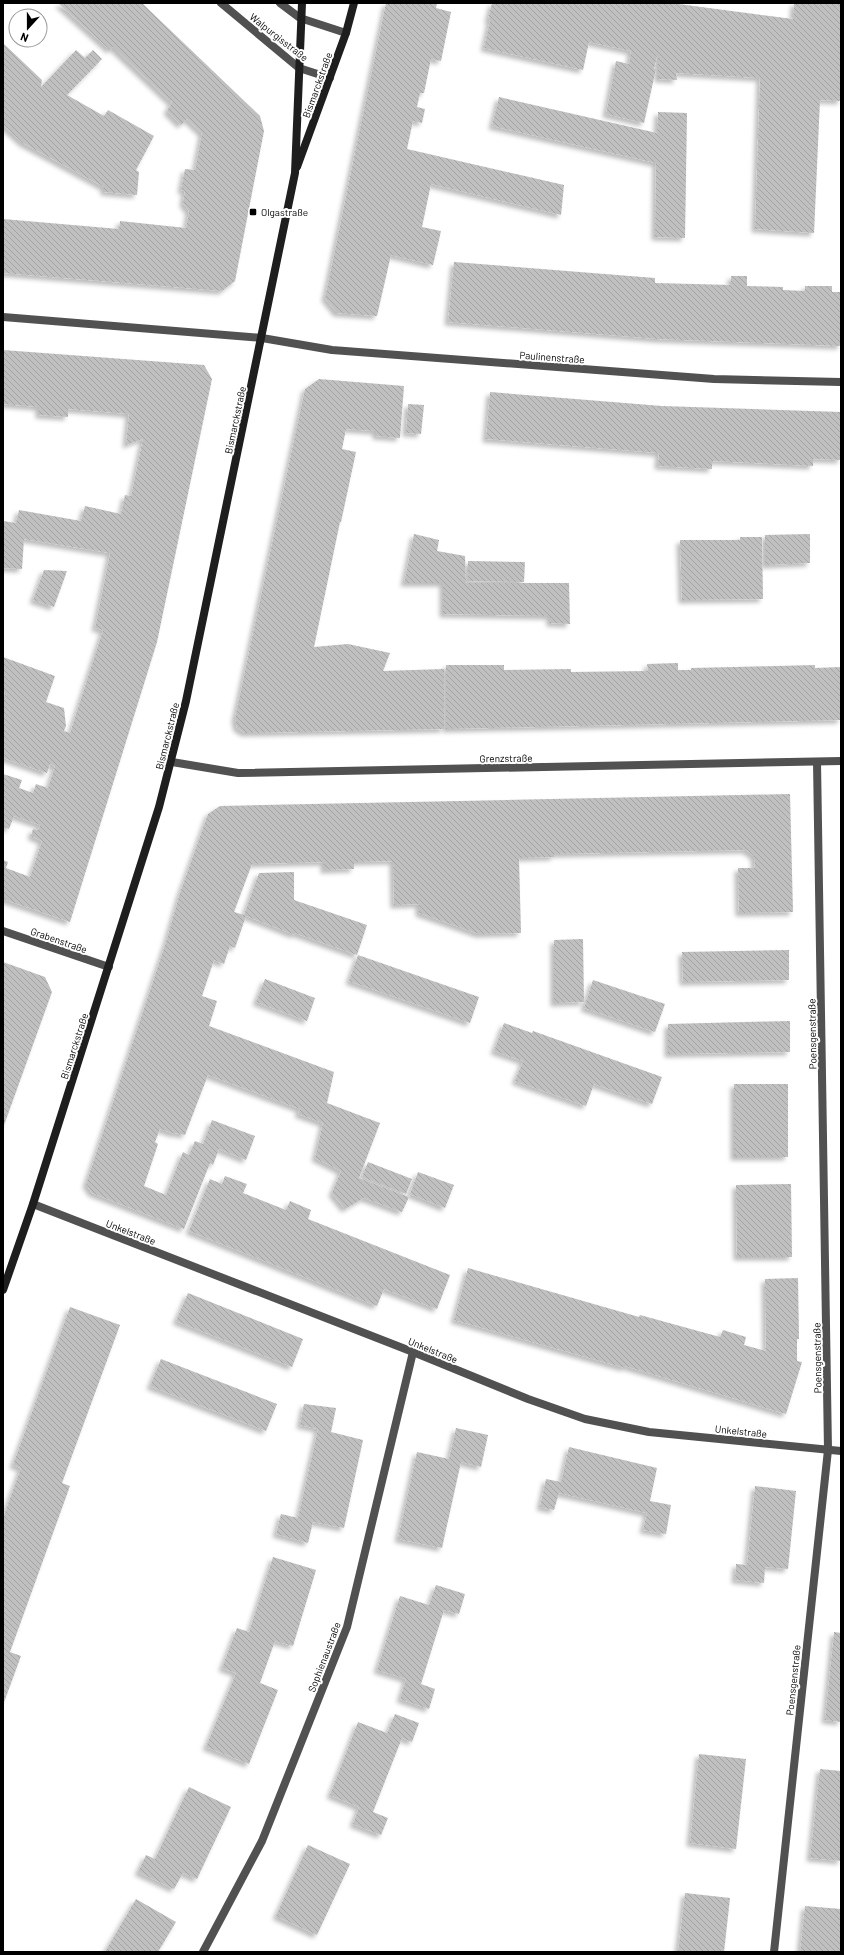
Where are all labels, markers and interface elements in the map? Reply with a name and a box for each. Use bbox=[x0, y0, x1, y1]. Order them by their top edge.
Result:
north arrow bbox=[8, 8, 48, 48]
street label: Walpurgisstraße bbox=[247, 10, 311, 64]
text: N bbox=[18, 30, 30, 45]
street label: Bismarckstraße bbox=[300, 51, 334, 119]
place label: Olgastraße bbox=[261, 206, 308, 218]
marker: Olgastraße bbox=[248, 207, 258, 217]
street label: Paulinenstraße bbox=[519, 349, 585, 365]
street label: Bismarckstraße bbox=[222, 385, 248, 455]
street label: Bismarckstraße bbox=[153, 701, 181, 771]
street label: Grenzstraße bbox=[479, 752, 533, 764]
street label: Grabenstraße bbox=[29, 925, 89, 955]
street label: Poensgenstraße bbox=[805, 998, 819, 1070]
street label: Bismarckstraße bbox=[58, 1011, 90, 1081]
street label: Unkelstraße bbox=[104, 1217, 158, 1247]
street label: Poensgenstraße bbox=[810, 1322, 824, 1394]
street label: Unkelstraße bbox=[406, 1335, 460, 1365]
street label: Unkelstraße bbox=[714, 1422, 768, 1440]
street label: Sophienaustraße bbox=[305, 1620, 343, 1694]
street label: Poensgenstraße bbox=[783, 1644, 803, 1716]

